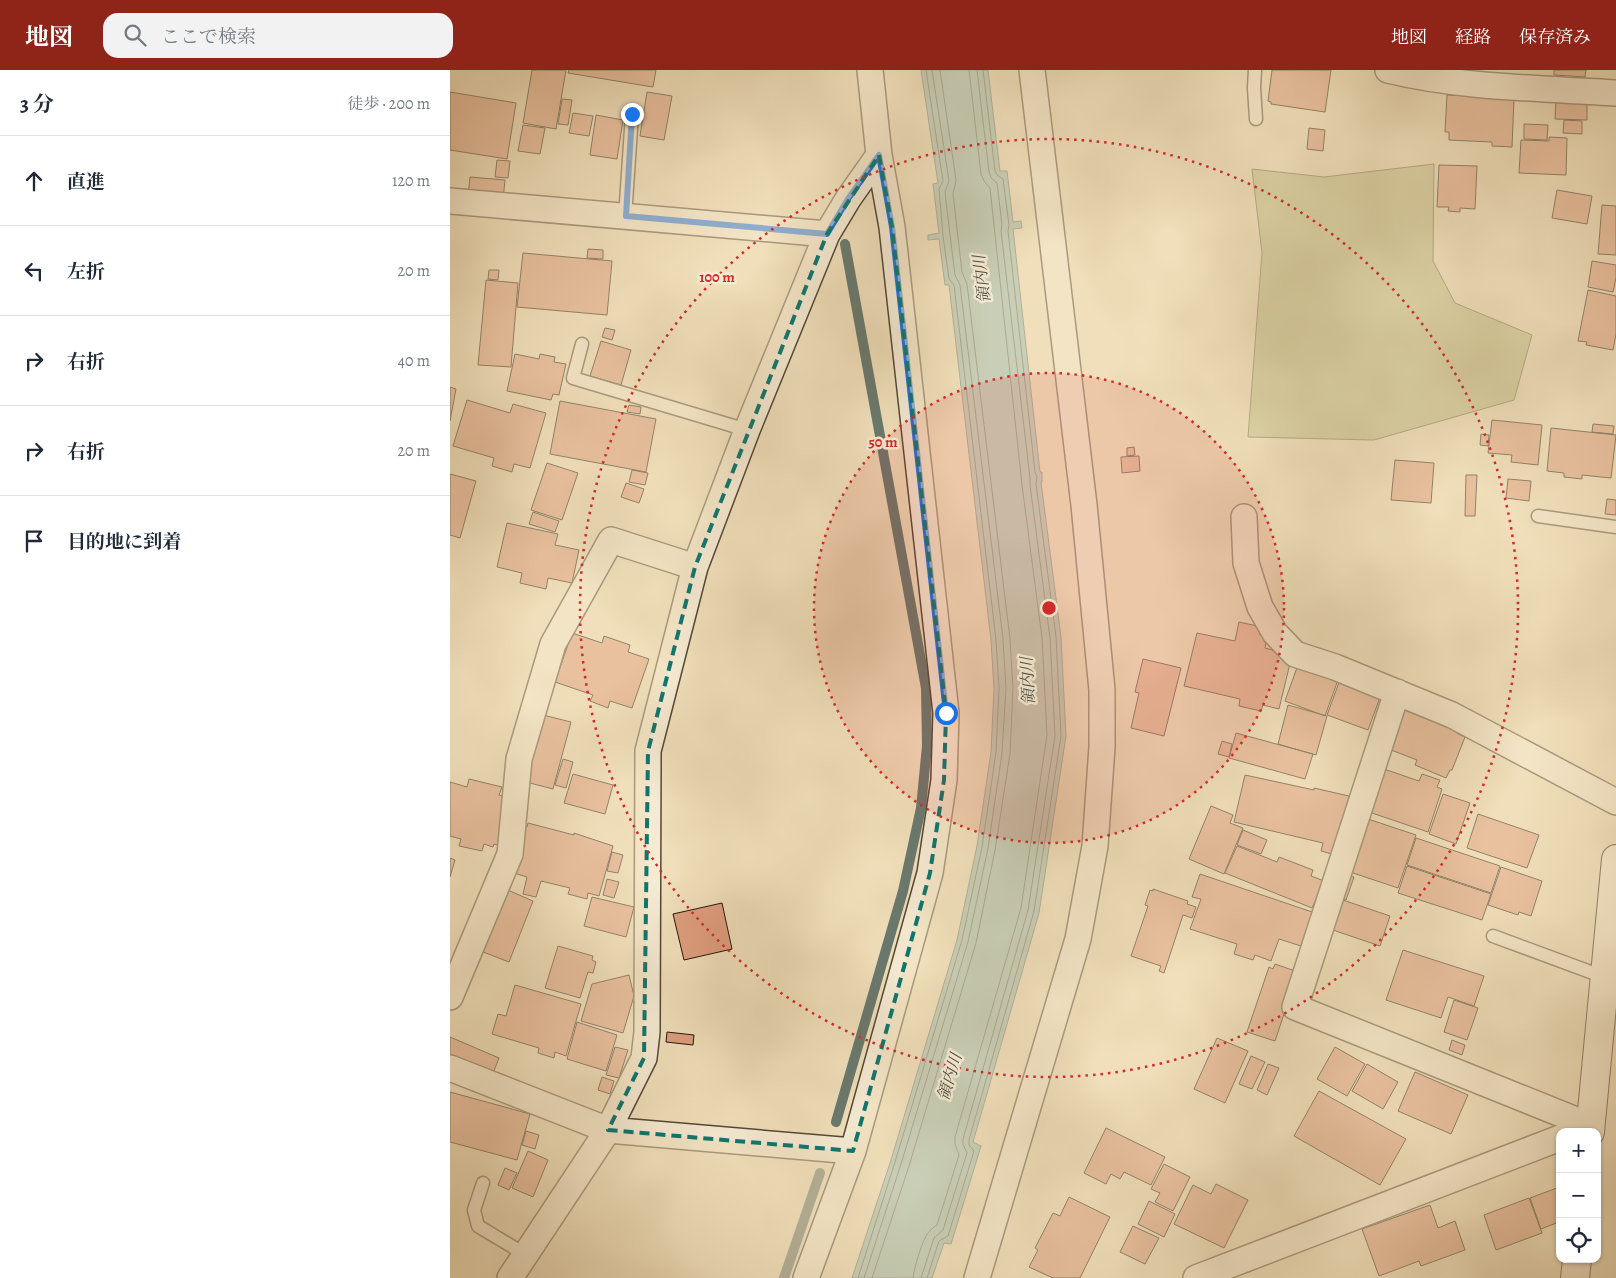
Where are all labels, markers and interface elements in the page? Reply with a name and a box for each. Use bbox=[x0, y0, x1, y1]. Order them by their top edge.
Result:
search box bbox=[103, 13, 453, 58]
text: 地図 bbox=[25, 21, 73, 53]
icon: search bbox=[121, 21, 149, 49]
text: ここで検索 bbox=[161, 24, 256, 50]
text: 地図 bbox=[1391, 25, 1427, 49]
text: 経路 bbox=[1455, 25, 1491, 49]
text: 保存済み bbox=[1519, 25, 1591, 49]
text: 3 分 bbox=[20, 90, 54, 118]
text: 徒歩 · 200 m bbox=[347, 93, 430, 115]
route end bbox=[621, 103, 644, 126]
icon: ahead bbox=[20, 167, 48, 195]
text: 直進 bbox=[67, 169, 105, 195]
text: 120 m bbox=[392, 170, 430, 192]
water label: 領内川 bbox=[968, 252, 996, 304]
icon: left bbox=[20, 257, 48, 285]
text: 左折 bbox=[67, 259, 105, 285]
text: 20 m bbox=[397, 260, 430, 282]
text: 100 m bbox=[699, 267, 735, 287]
icon: right bbox=[20, 347, 48, 375]
text: 右折 bbox=[67, 349, 105, 375]
text: 40 m bbox=[398, 350, 430, 372]
text: 50 m bbox=[868, 432, 898, 452]
icon: right bbox=[20, 437, 48, 465]
text: 右折 bbox=[67, 439, 105, 465]
text: 20 m bbox=[397, 440, 430, 462]
icon: arrive bbox=[20, 527, 48, 555]
text: 目的地に到着 bbox=[67, 529, 181, 555]
centre of rings bbox=[1040, 599, 1058, 617]
water label: 領内川 bbox=[1016, 654, 1040, 706]
route start bbox=[935, 702, 958, 725]
water label: 領内川 bbox=[932, 1049, 968, 1103]
map controls bbox=[1556, 1128, 1601, 1263]
button: + bbox=[1556, 1128, 1601, 1173]
button: − bbox=[1556, 1173, 1601, 1218]
button: locate bbox=[1556, 1218, 1601, 1263]

